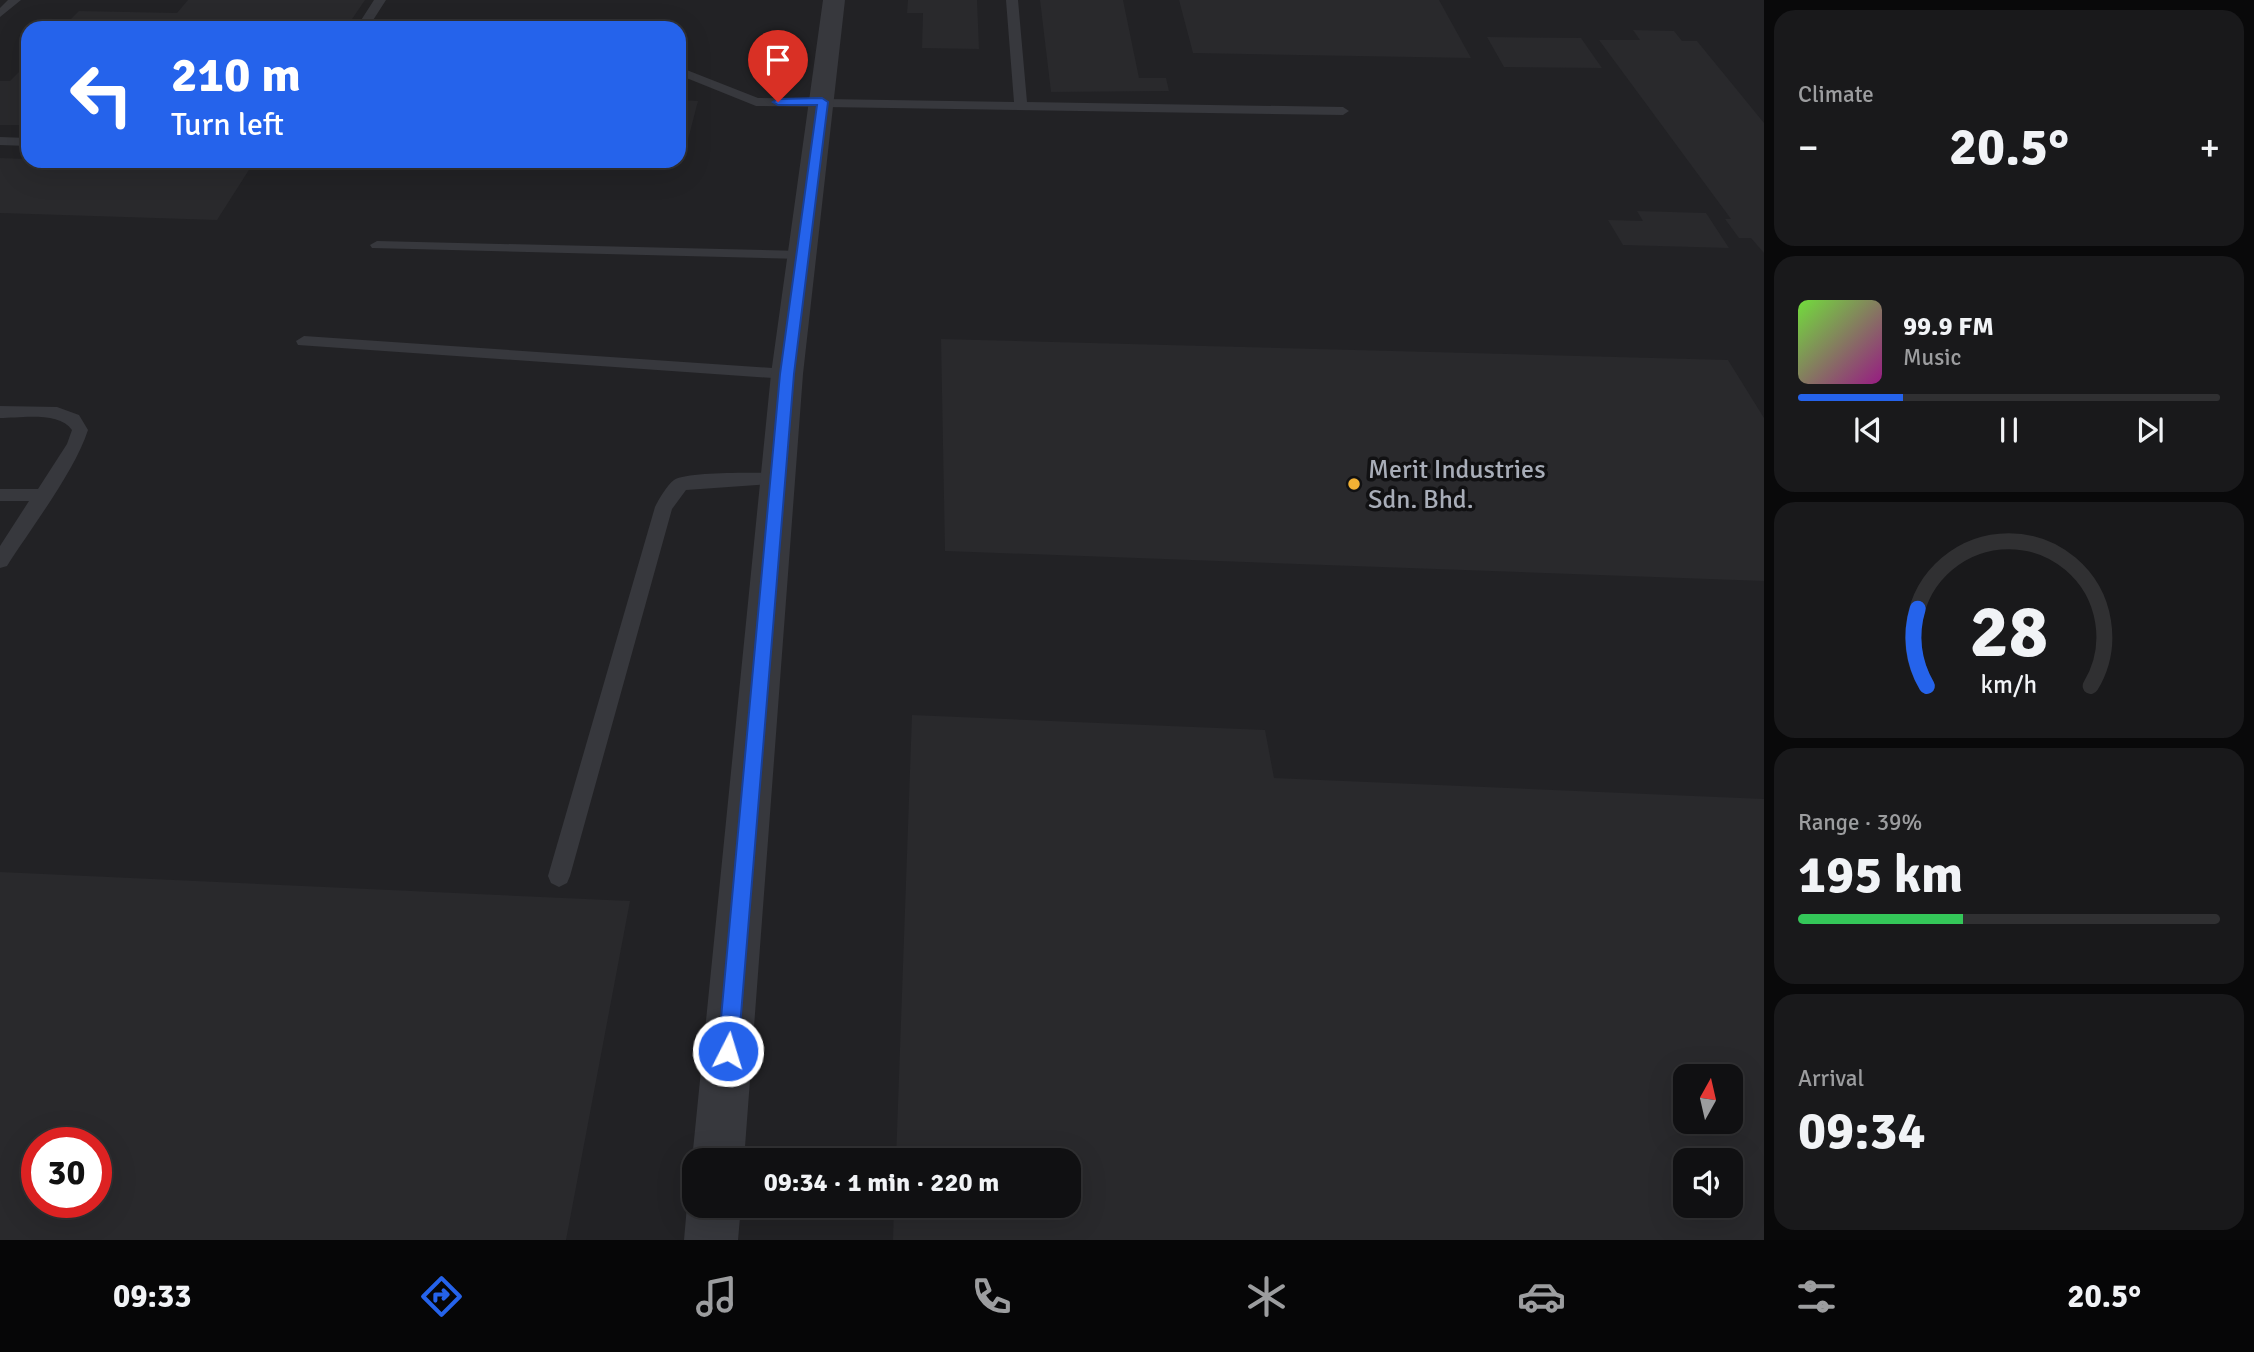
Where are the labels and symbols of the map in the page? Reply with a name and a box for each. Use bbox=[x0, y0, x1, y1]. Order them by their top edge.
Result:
pin bbox=[748, 30, 808, 102]
place label: Merit Industries Sdn. Bhd. bbox=[1368, 454, 1546, 516]
marker: Merit Industries Sdn. Bhd. bbox=[1346, 476, 1362, 492]
position arrow bbox=[691, 1014, 765, 1088]
north arrow bbox=[1673, 1064, 1743, 1134]
speed limit sign: 30 bbox=[21, 1127, 112, 1218]

